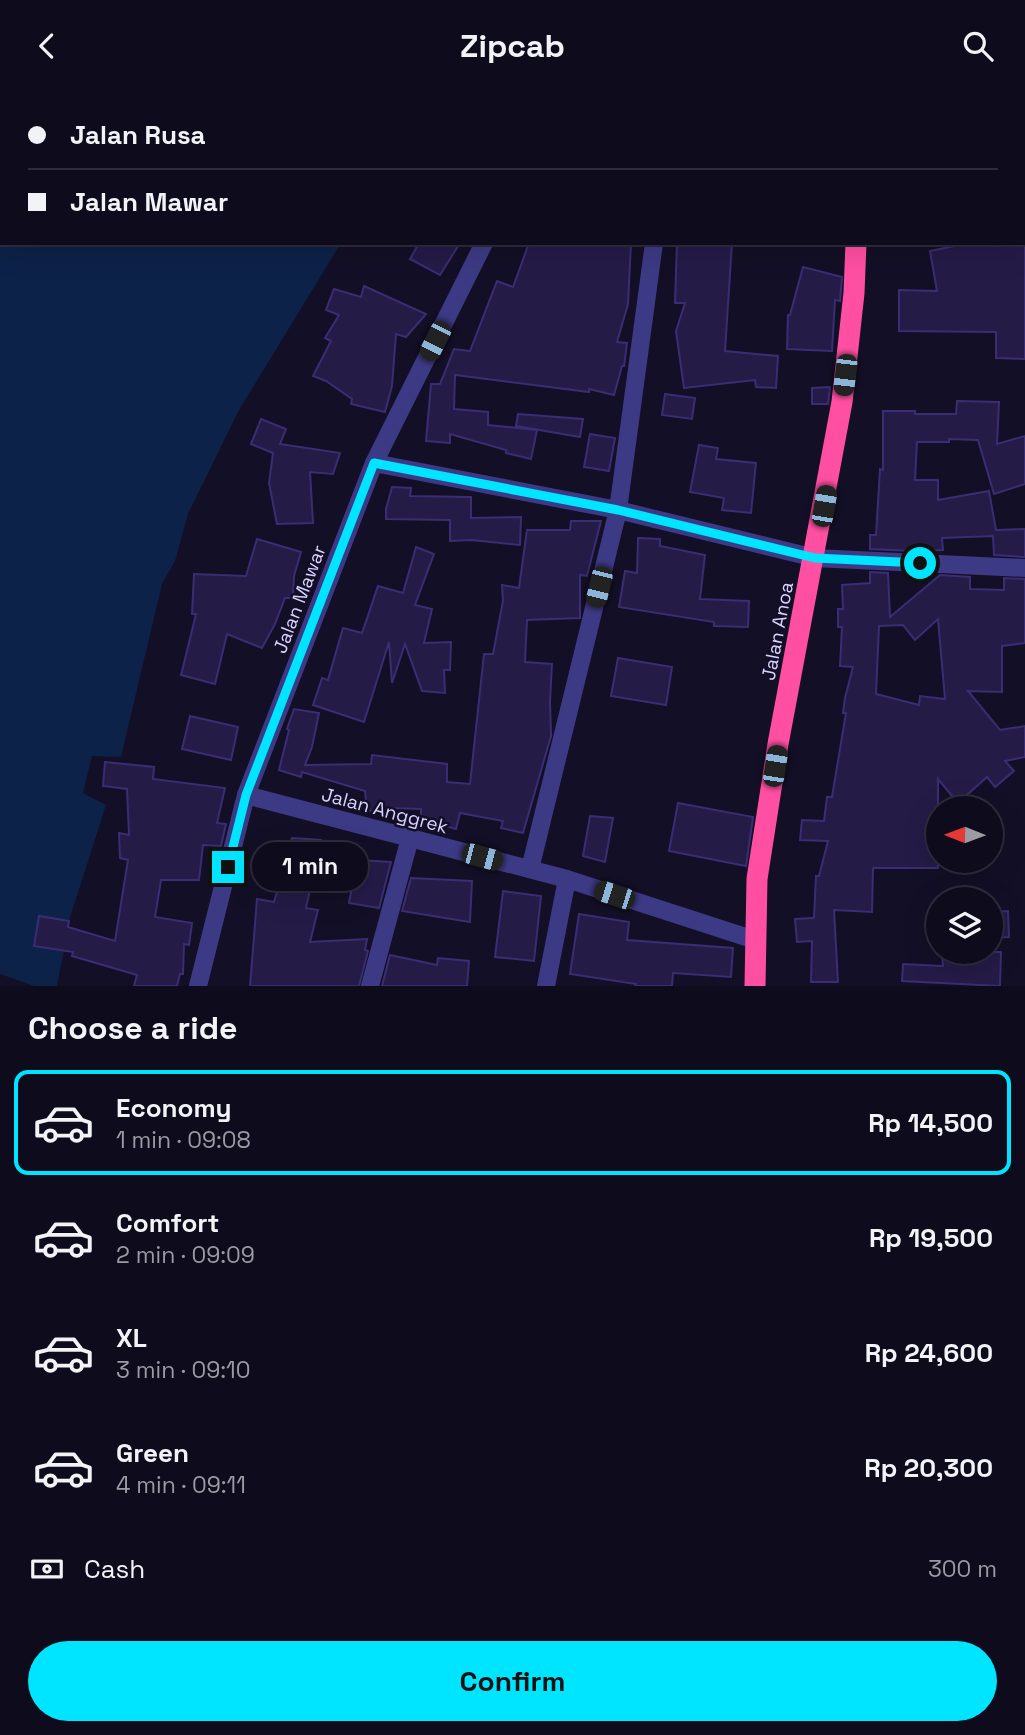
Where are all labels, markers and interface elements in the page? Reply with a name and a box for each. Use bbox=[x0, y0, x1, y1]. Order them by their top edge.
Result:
text: Zipcab bbox=[460, 26, 565, 66]
icon: back bbox=[28, 27, 66, 65]
icon: search bbox=[959, 27, 997, 65]
text: Jalan Rusa bbox=[70, 118, 206, 152]
text: Jalan Mawar bbox=[70, 185, 228, 219]
car bbox=[417, 318, 454, 364]
car bbox=[833, 353, 858, 397]
car bbox=[811, 483, 838, 529]
street label: Jalan Mawar bbox=[267, 541, 332, 657]
route start bbox=[904, 547, 936, 579]
car bbox=[584, 564, 615, 610]
street label: Jalan Anoa bbox=[756, 580, 799, 683]
car bbox=[762, 744, 789, 788]
street label: Jalan Anggrek bbox=[319, 782, 451, 839]
north arrow bbox=[926, 796, 1003, 873]
map controls bbox=[926, 796, 1003, 964]
car bbox=[459, 841, 506, 873]
callout: 1 min bbox=[252, 843, 368, 891]
route end bbox=[212, 851, 244, 883]
text: 1 min bbox=[282, 851, 338, 881]
car bbox=[591, 879, 638, 911]
button: layers bbox=[926, 887, 1003, 964]
text: Choose a ride bbox=[28, 1008, 238, 1048]
icon: car bbox=[32, 1091, 95, 1154]
text: Economy bbox=[116, 1091, 232, 1125]
text: Rp 14,500 bbox=[868, 1106, 993, 1140]
text: 1 min · 09:08 bbox=[116, 1125, 251, 1155]
icon: car bbox=[32, 1206, 95, 1269]
text: Comfort bbox=[116, 1206, 219, 1240]
text: Rp 19,500 bbox=[869, 1221, 993, 1255]
text: 2 min · 09:09 bbox=[116, 1240, 255, 1270]
icon: car bbox=[32, 1321, 95, 1384]
text: XL bbox=[116, 1321, 147, 1355]
text: Rp 24,600 bbox=[865, 1336, 993, 1370]
text: 3 min · 09:10 bbox=[116, 1355, 250, 1385]
icon: car bbox=[32, 1436, 95, 1499]
text: Green bbox=[116, 1436, 189, 1470]
text: Rp 20,300 bbox=[864, 1451, 993, 1485]
text: 4 min · 09:11 bbox=[116, 1470, 246, 1500]
icon: cash bbox=[28, 1550, 66, 1588]
text: Cash bbox=[84, 1552, 145, 1586]
text: 300 m bbox=[928, 1554, 997, 1584]
button: Confirm bbox=[28, 1641, 997, 1721]

